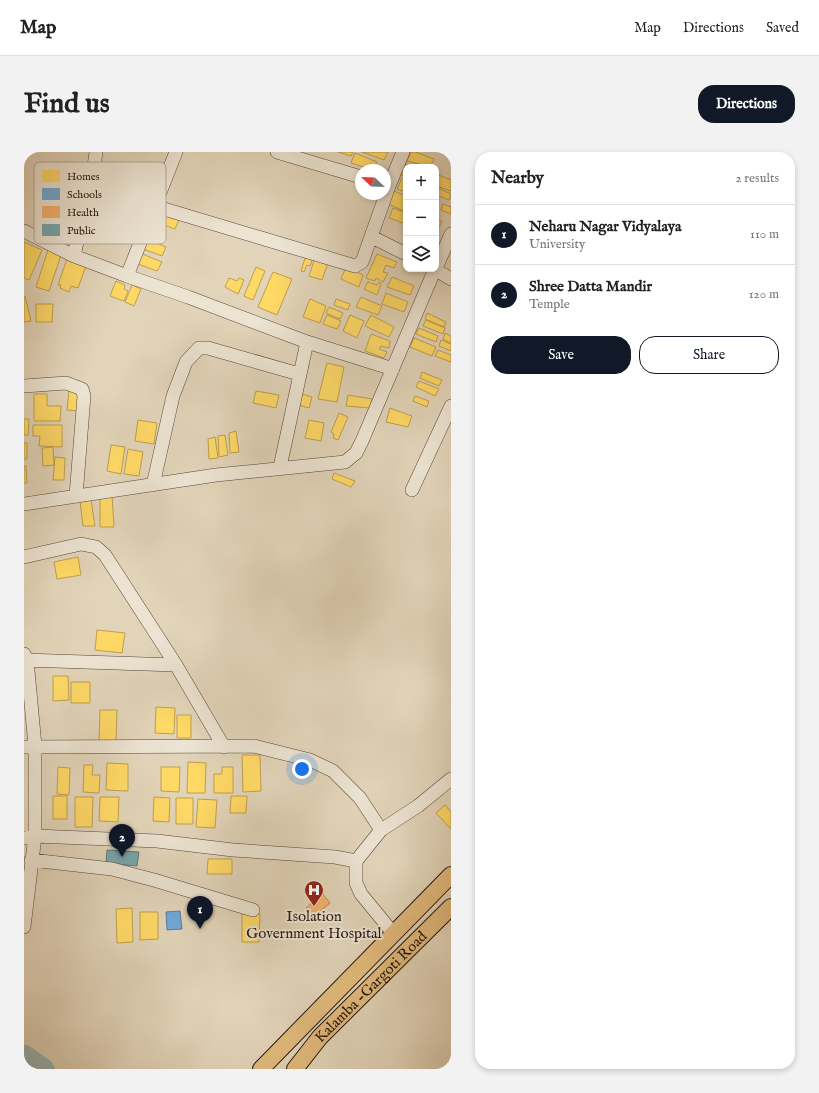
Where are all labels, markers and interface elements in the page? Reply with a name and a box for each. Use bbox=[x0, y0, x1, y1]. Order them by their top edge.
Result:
text: Map bbox=[20, 16, 56, 40]
text: Map bbox=[634, 19, 661, 37]
text: Directions bbox=[683, 19, 744, 37]
text: Saved bbox=[766, 19, 799, 37]
button: Directions bbox=[698, 85, 795, 123]
text: Find us bbox=[24, 87, 110, 122]
legend bbox=[34, 162, 166, 244]
north arrow bbox=[355, 164, 391, 200]
map controls bbox=[403, 164, 439, 272]
button: + bbox=[403, 164, 439, 200]
text: Nearby bbox=[491, 168, 544, 189]
text: Homes bbox=[67, 170, 100, 184]
text: 2 results bbox=[735, 170, 779, 187]
text: Schools bbox=[67, 188, 102, 202]
button: − bbox=[403, 200, 439, 236]
text: Health bbox=[67, 206, 99, 220]
text: Neharu Nagar Vidyalaya bbox=[529, 217, 682, 236]
text: Public bbox=[67, 224, 96, 238]
text: 1 bbox=[502, 226, 506, 243]
text: 110 m bbox=[750, 226, 779, 243]
button: layers bbox=[403, 236, 439, 272]
text: University bbox=[529, 236, 585, 253]
text: Shree Datta Mandir bbox=[529, 277, 652, 296]
text: 2 bbox=[501, 286, 507, 303]
text: 120 m bbox=[749, 286, 779, 303]
text: Temple bbox=[529, 296, 570, 313]
button: Save bbox=[491, 336, 631, 374]
button: Share bbox=[639, 336, 779, 374]
your location bbox=[292, 759, 312, 779]
pin: 2 bbox=[109, 824, 135, 857]
hospital icon: Isolation Government Hospital bbox=[303, 879, 325, 907]
pin: 1 bbox=[187, 896, 213, 929]
place label: Isolation Government Hospital bbox=[246, 907, 383, 943]
street label: Kalamba -Gargoti Road bbox=[310, 926, 432, 1047]

